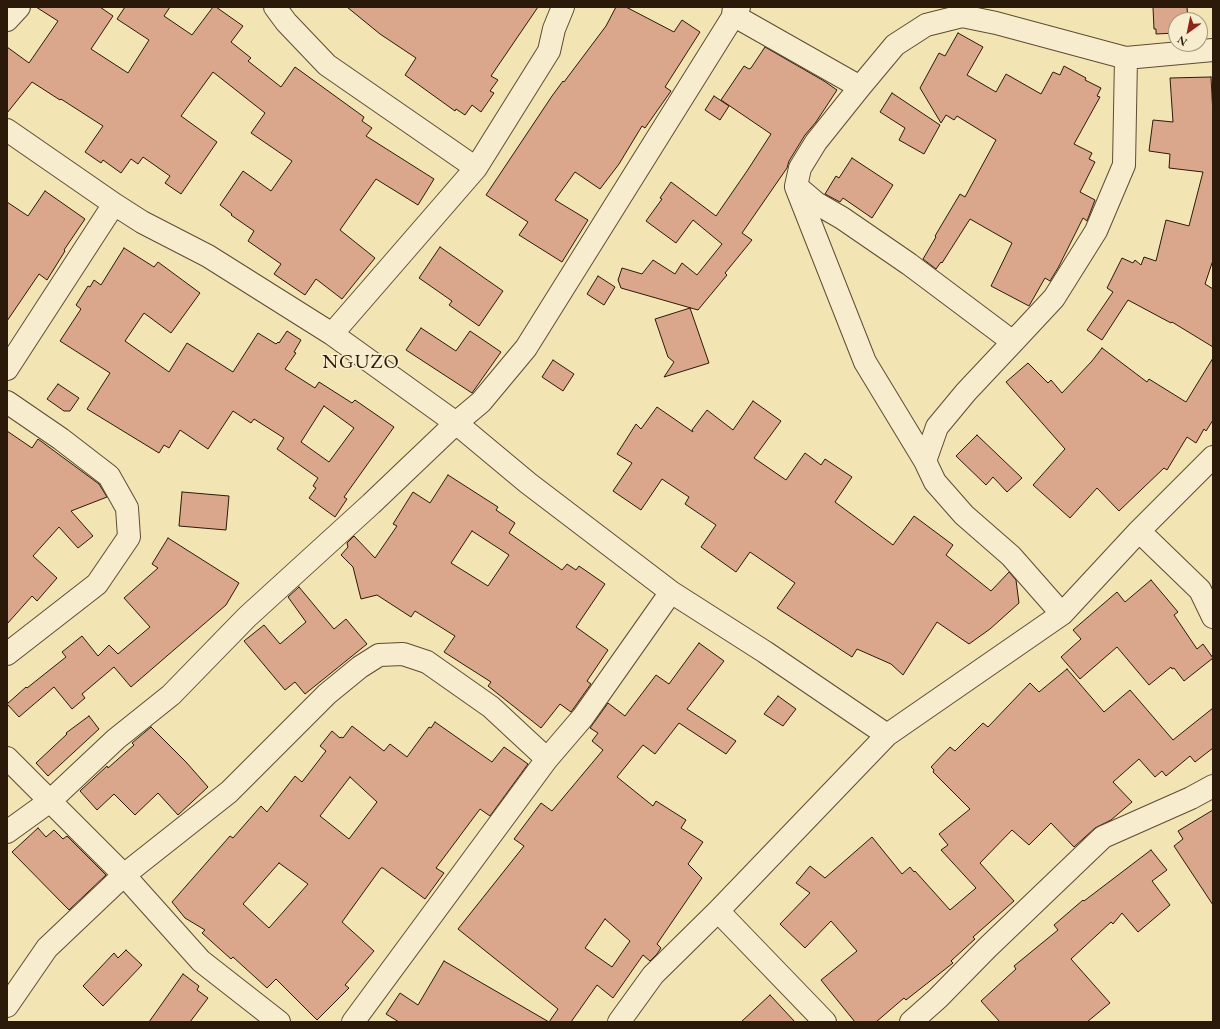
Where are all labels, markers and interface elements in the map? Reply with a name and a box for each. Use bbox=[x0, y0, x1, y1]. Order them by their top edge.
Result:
north arrow bbox=[1168, 12, 1208, 52]
text: N bbox=[1174, 33, 1190, 50]
district label: NGUZO bbox=[322, 351, 400, 375]

